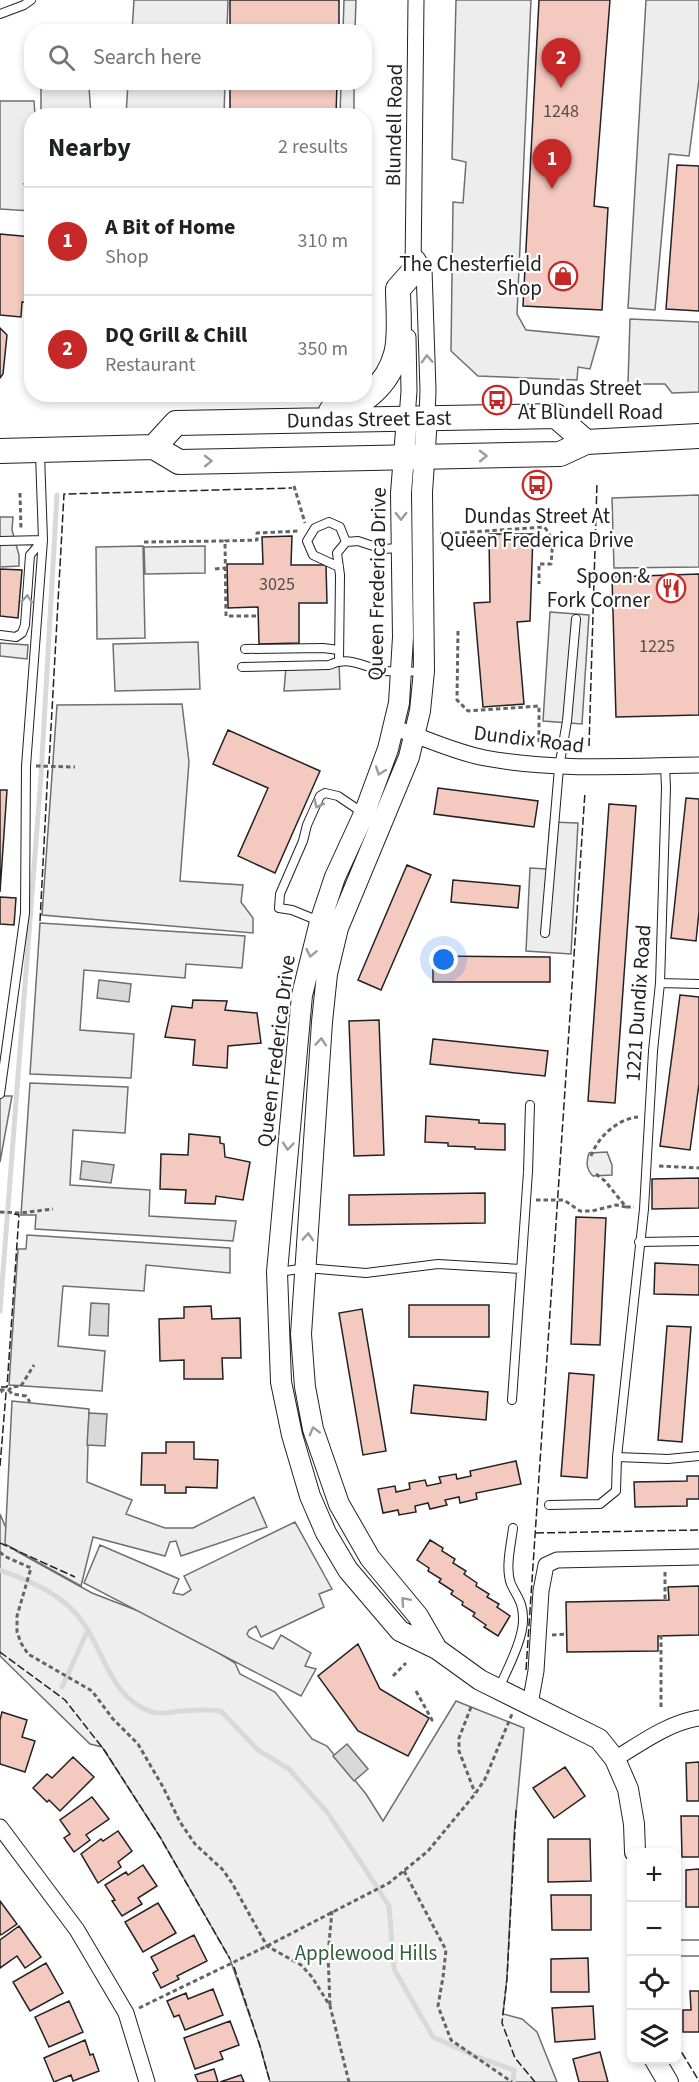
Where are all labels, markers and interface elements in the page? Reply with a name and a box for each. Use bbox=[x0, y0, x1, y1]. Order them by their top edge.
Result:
search box bbox=[24, 24, 372, 90]
pin: 2 bbox=[542, 38, 580, 88]
icon: search bbox=[45, 41, 78, 74]
text: Search here bbox=[93, 41, 201, 73]
street label: Blundell Road bbox=[378, 63, 410, 187]
house number: 1248 bbox=[543, 99, 579, 124]
text: Nearby bbox=[48, 129, 131, 166]
text: 2 results bbox=[278, 133, 348, 161]
pin: 1 bbox=[532, 140, 572, 189]
text: A Bit of Home bbox=[105, 211, 236, 243]
text: 1 bbox=[62, 227, 73, 255]
text: 310 m bbox=[298, 227, 348, 255]
text: Shop bbox=[105, 243, 149, 271]
place label: The Chesterfield Shop bbox=[399, 249, 542, 303]
shop icon: The Chesterfield Shop bbox=[547, 260, 579, 292]
text: DQ Grill & Chill bbox=[105, 319, 247, 351]
text: 2 bbox=[62, 335, 73, 363]
text: 350 m bbox=[298, 335, 348, 363]
text: Restaurant bbox=[105, 351, 196, 379]
one-way arrow bbox=[421, 355, 434, 364]
place label: Dundas Street At Blundell Road bbox=[518, 373, 663, 427]
bus stop icon: Dundas Street At Blundell Road bbox=[481, 384, 513, 416]
street label: Dundas Street East bbox=[286, 403, 452, 435]
one-way arrow bbox=[478, 450, 487, 462]
one-way arrow bbox=[204, 455, 213, 467]
bus stop icon: Dundas Street At Queen Frederica Drive bbox=[521, 469, 553, 501]
street label: Queen Frederica Drive bbox=[360, 487, 394, 681]
place label: Dundas Street At Queen Frederica Drive bbox=[440, 501, 634, 555]
one-way arrow bbox=[395, 511, 407, 520]
place label: Spoon & Fork Corner bbox=[547, 561, 651, 615]
house number: 3025 bbox=[259, 572, 295, 597]
restaurant icon: Spoon & Fork Corner bbox=[655, 572, 687, 604]
one-way arrow bbox=[20, 594, 33, 603]
house number: 1225 bbox=[639, 634, 675, 659]
street label: Dundix Road bbox=[472, 717, 586, 761]
one-way arrow bbox=[374, 765, 387, 776]
one-way arrow bbox=[313, 798, 325, 809]
street label: 1221 Dundix Road bbox=[618, 924, 658, 1082]
your location bbox=[429, 945, 458, 974]
one-way arrow bbox=[306, 948, 319, 958]
street label: Queen Frederica Drive bbox=[249, 953, 303, 1149]
one-way arrow bbox=[314, 1038, 327, 1047]
one-way arrow bbox=[282, 1142, 295, 1151]
one-way arrow bbox=[301, 1232, 314, 1241]
one-way arrow bbox=[309, 1426, 322, 1436]
one-way arrow bbox=[401, 1597, 412, 1608]
map controls bbox=[627, 1848, 681, 2064]
button: + bbox=[627, 1848, 681, 1902]
button: − bbox=[627, 1902, 681, 1956]
park label: Applewood Hills bbox=[295, 1938, 437, 1968]
button: locate bbox=[627, 1956, 681, 2010]
button: layers bbox=[627, 2010, 681, 2064]

